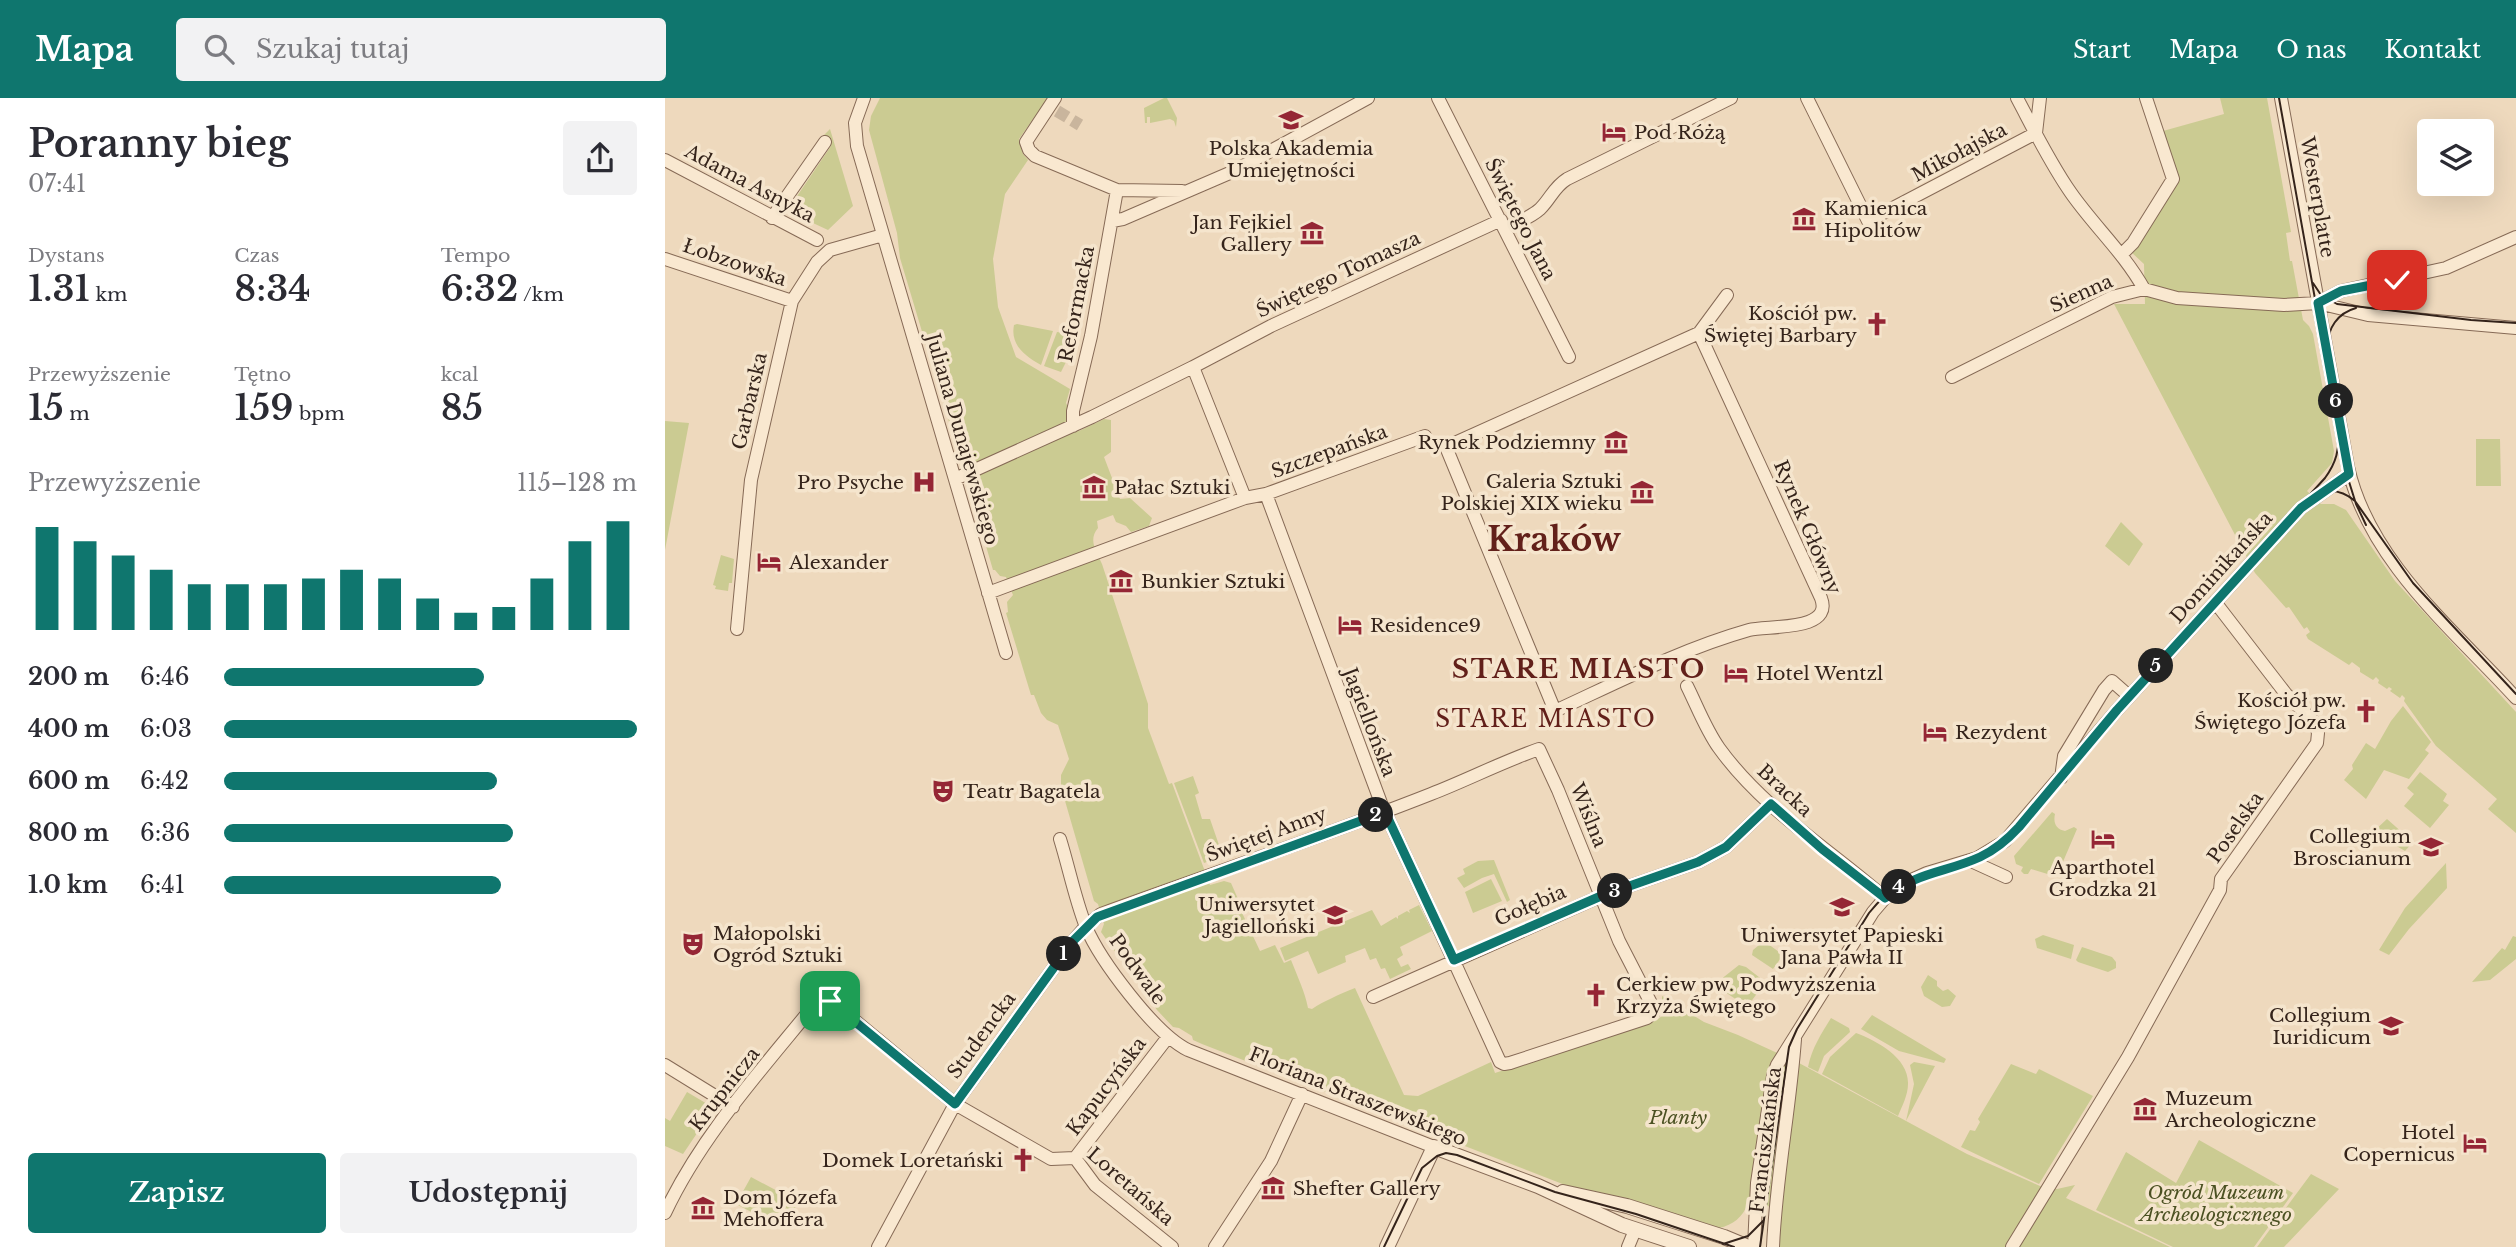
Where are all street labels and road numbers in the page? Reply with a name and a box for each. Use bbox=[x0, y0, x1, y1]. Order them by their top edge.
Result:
street label: Mikołajska bbox=[1908, 118, 2011, 187]
street label: Westerplatte bbox=[2295, 134, 2339, 259]
street label: Adama Asnyka bbox=[680, 139, 819, 227]
street label: Świętego Jana bbox=[1480, 154, 1561, 284]
street label: Świętego Tomasza bbox=[1253, 226, 1424, 323]
street label: Łobzowska bbox=[680, 234, 790, 291]
street label: Reformacka bbox=[1054, 243, 1099, 364]
street label: Sienna bbox=[2046, 269, 2117, 317]
street label: Juliana Dunajewskiego bbox=[920, 328, 1004, 547]
street label: Garbarska bbox=[727, 350, 772, 452]
street label: Szczepańska bbox=[1268, 420, 1391, 483]
street label: Rynek Główny bbox=[1769, 457, 1846, 598]
street label: Dominikańska bbox=[2165, 507, 2278, 628]
street label: Jagiellońska bbox=[1337, 662, 1401, 780]
street label: Bracka bbox=[1752, 759, 1817, 822]
street label: Wiślna bbox=[1565, 779, 1612, 851]
street label: Poselska bbox=[2203, 787, 2268, 867]
street label: Świętej Anny bbox=[1203, 802, 1330, 867]
street label: Gołębia bbox=[1491, 880, 1570, 931]
street label: Podwale bbox=[1104, 930, 1171, 1009]
street label: Studencka bbox=[942, 987, 1021, 1083]
street label: Kapucyńska bbox=[1062, 1032, 1151, 1140]
street label: Krupnicza bbox=[684, 1042, 765, 1136]
street label: Floriana Straszewskiego bbox=[1246, 1042, 1470, 1151]
street label: Franciszkańska bbox=[1745, 1065, 1786, 1215]
street label: Loretańska bbox=[1083, 1142, 1179, 1231]

